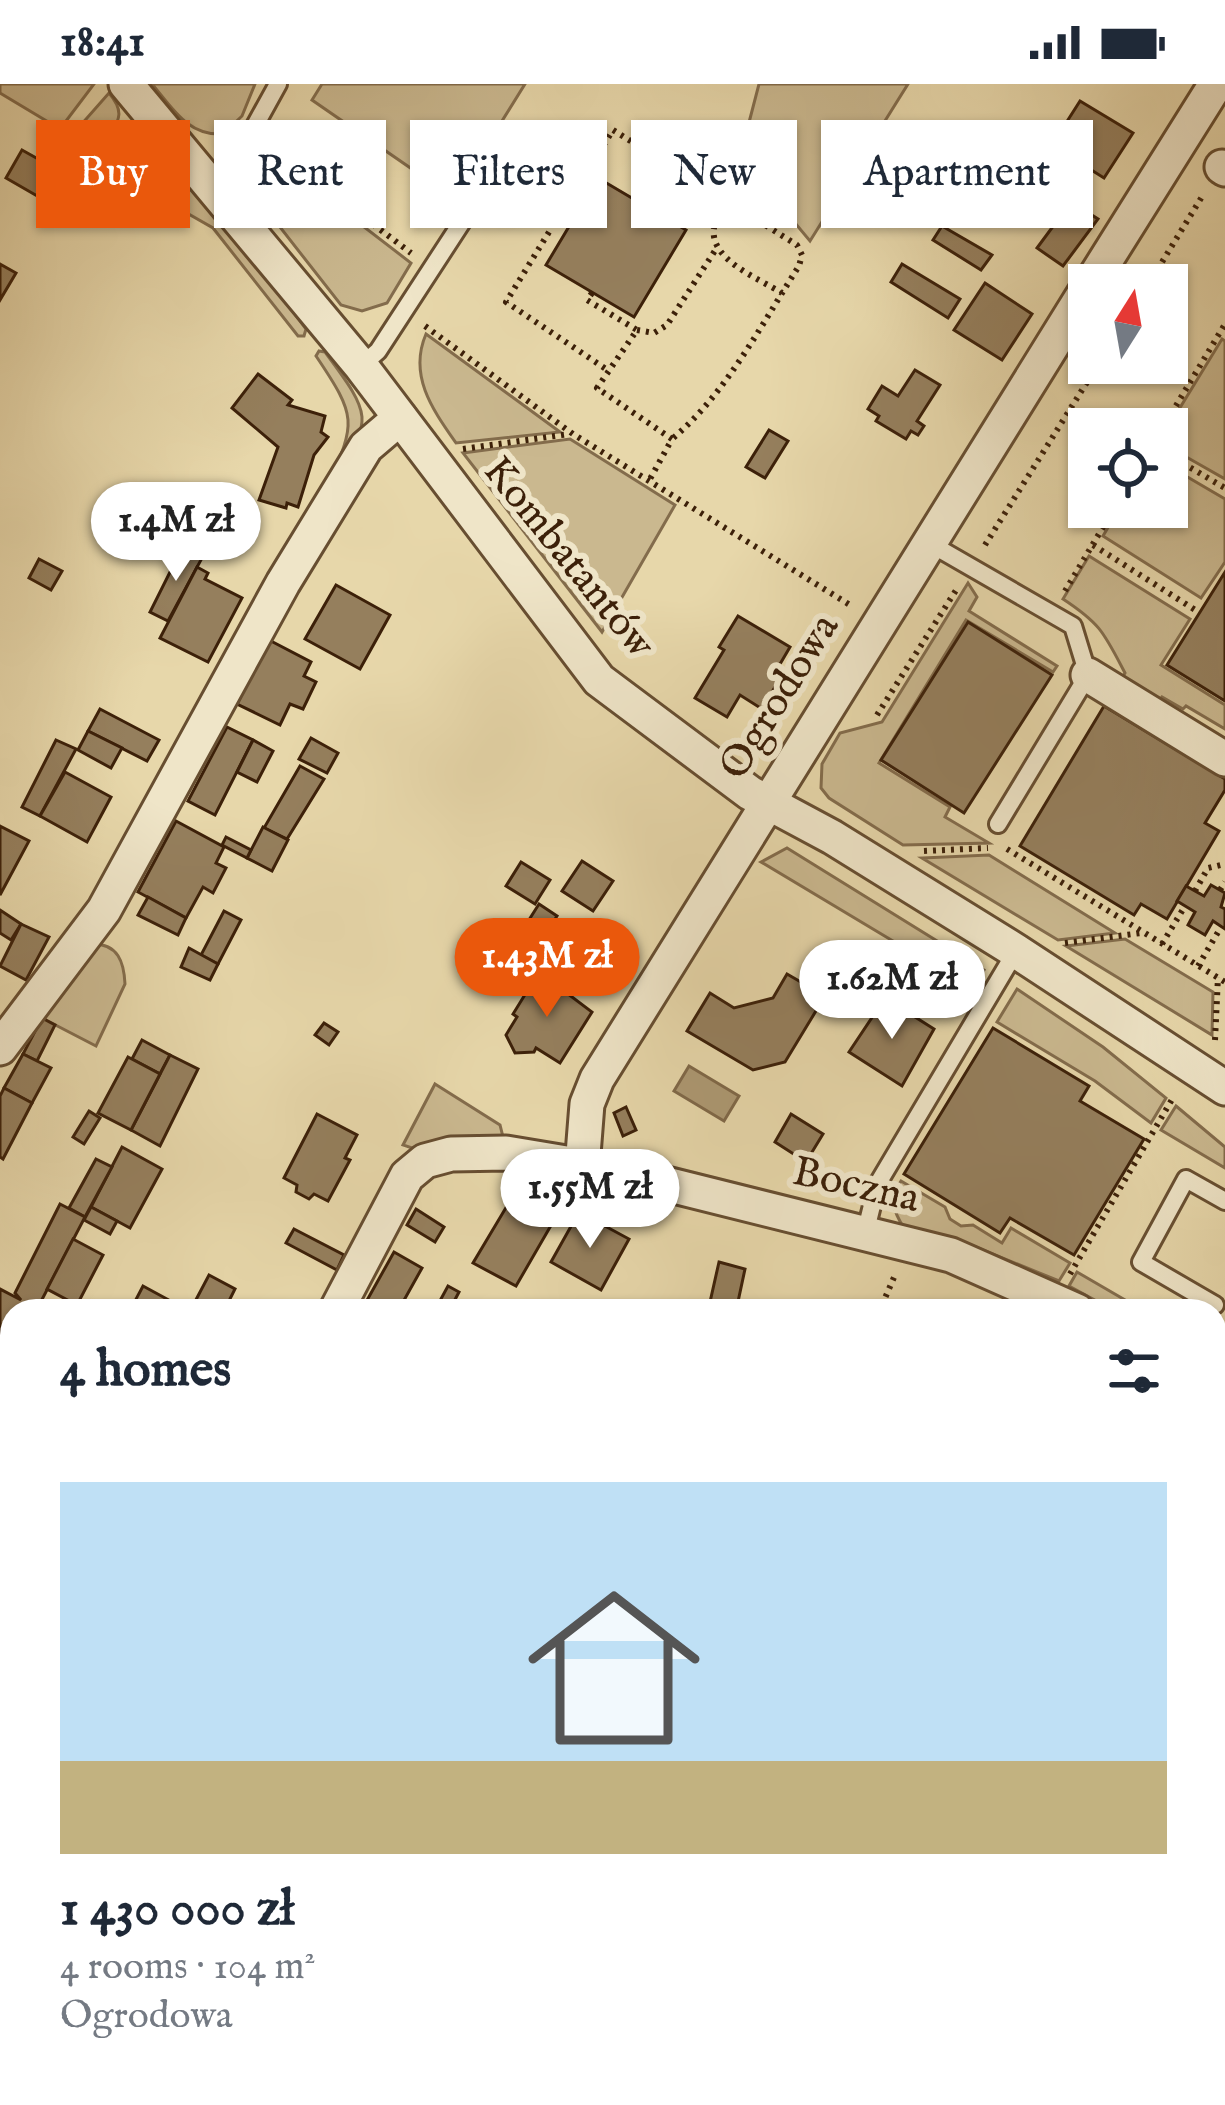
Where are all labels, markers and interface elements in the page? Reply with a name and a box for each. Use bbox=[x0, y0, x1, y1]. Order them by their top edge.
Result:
text: 18:41 bbox=[60, 14, 145, 71]
chip: Buy bbox=[36, 120, 190, 228]
chip: Rent bbox=[214, 120, 386, 228]
chip: Filters bbox=[410, 120, 607, 228]
chip: New bbox=[631, 120, 797, 228]
chip: Apartment bbox=[821, 120, 1093, 228]
north arrow bbox=[1068, 264, 1188, 384]
map controls bbox=[1068, 264, 1188, 528]
button: locate bbox=[1068, 408, 1188, 528]
street label: Kombatantów bbox=[470, 446, 666, 671]
pin: 1.4M zł bbox=[65, 482, 287, 584]
text: 1.4M zł bbox=[118, 496, 234, 545]
street label: Ogrodowa bbox=[708, 603, 852, 790]
pin: 1.43M zł bbox=[423, 918, 671, 1020]
text: 1.43M zł bbox=[482, 932, 612, 981]
pin: 1.62M zł bbox=[768, 940, 1016, 1042]
text: 1.62M zł bbox=[826, 954, 958, 1003]
street label: Boczna bbox=[787, 1146, 925, 1226]
pin: 1.55M zł bbox=[466, 1149, 714, 1251]
text: 1.55M zł bbox=[527, 1163, 653, 1212]
icon: filters bbox=[1101, 1338, 1167, 1404]
text: 4 homes bbox=[60, 1339, 231, 1404]
icon: home bbox=[506, 1560, 722, 1776]
text: 1 430 000 zł bbox=[60, 1878, 294, 1943]
text: 4 rooms · 104 m² bbox=[60, 1943, 316, 1992]
text: Ogrodowa bbox=[60, 1992, 233, 2041]

